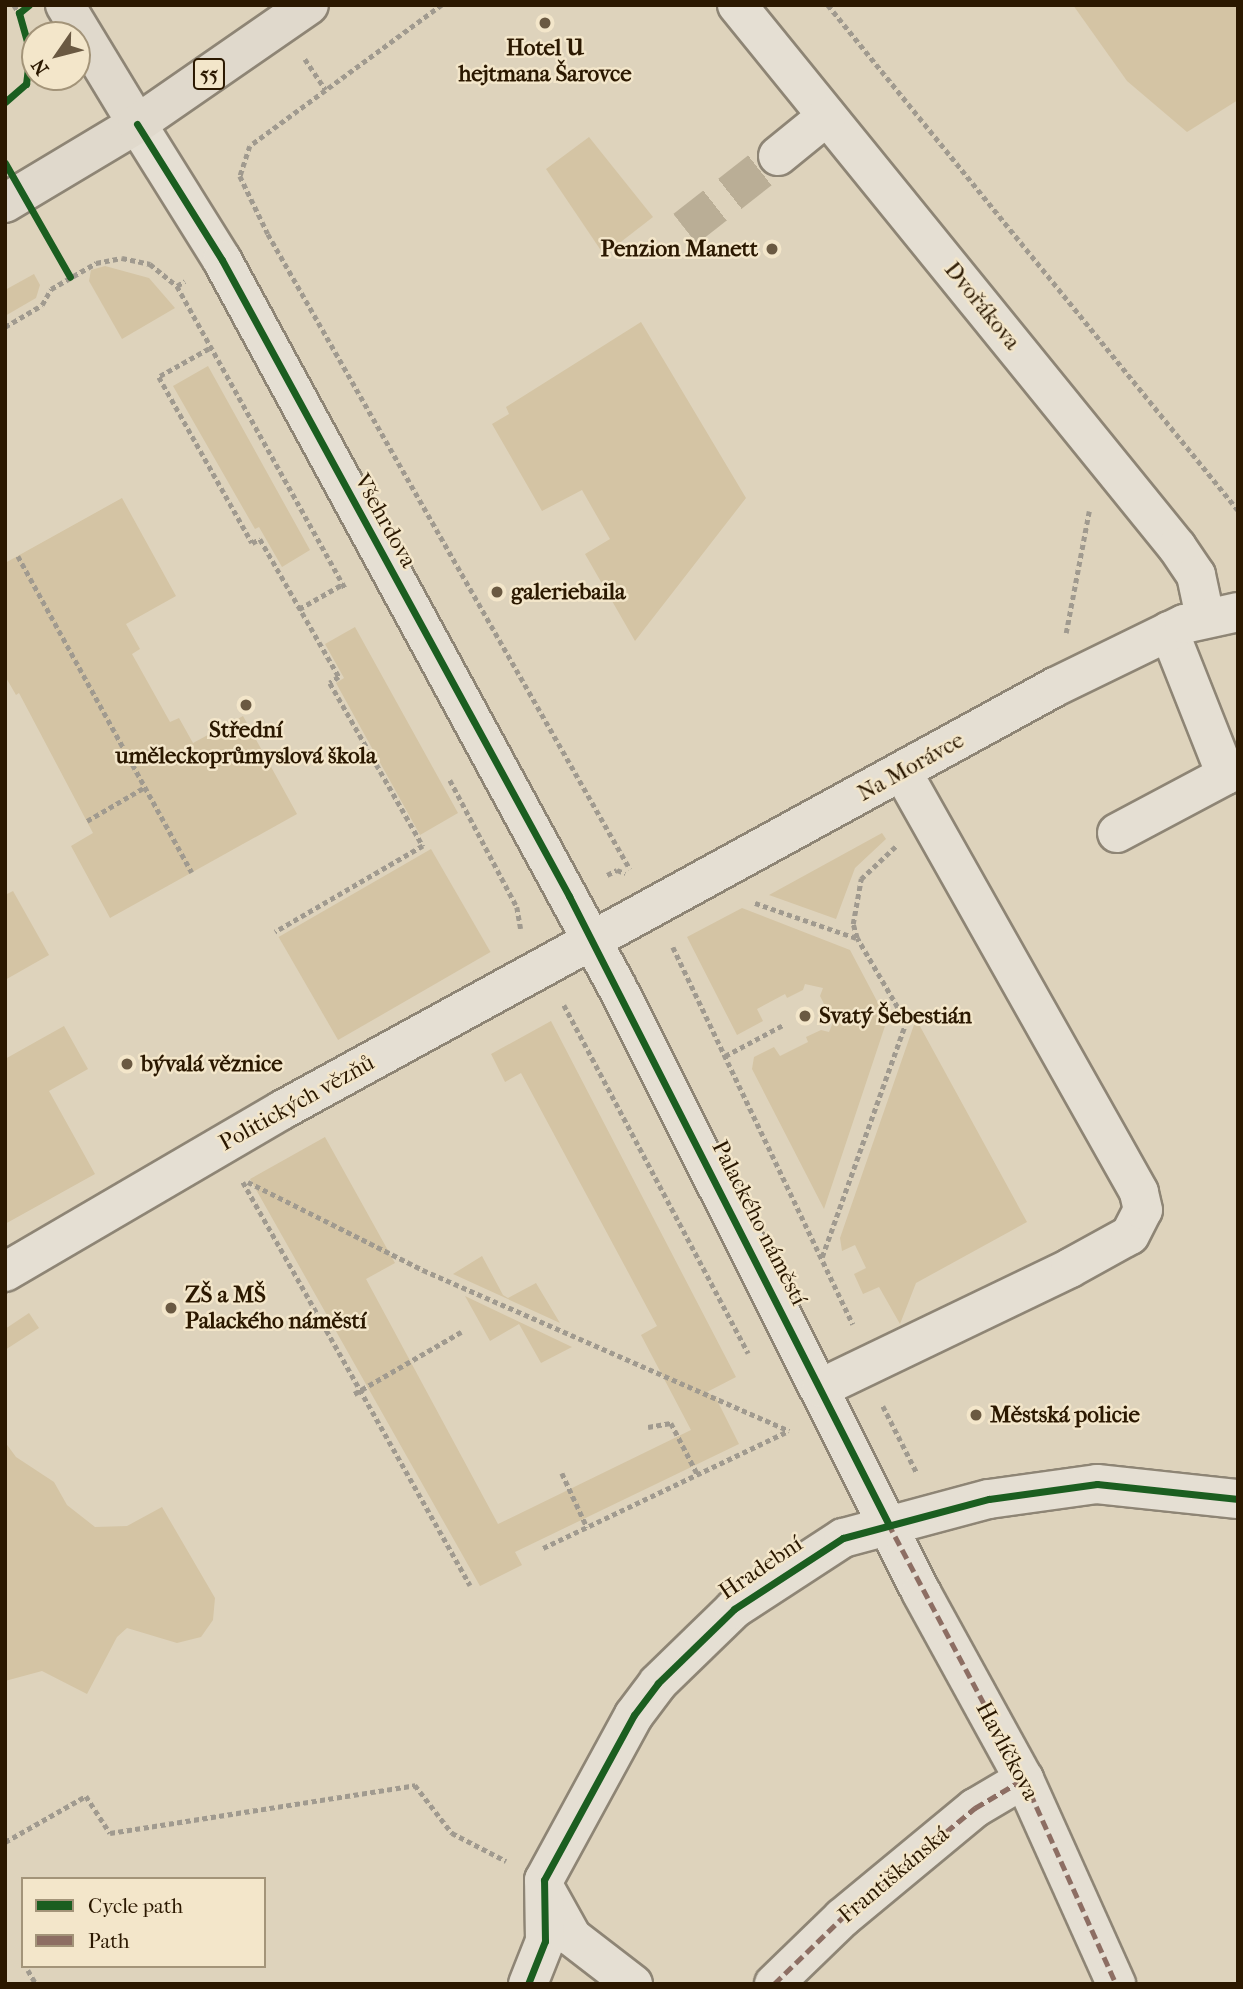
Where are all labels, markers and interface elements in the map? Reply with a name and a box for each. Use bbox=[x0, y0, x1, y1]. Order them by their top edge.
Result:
marker: Hotel U hejtmana Šarovce bbox=[537, 15, 553, 31]
north arrow bbox=[21, 21, 91, 91]
place label: Hotel U hejtmana Šarovce bbox=[458, 34, 632, 88]
text: N bbox=[27, 55, 54, 79]
road number: 55 bbox=[192, 56, 227, 92]
place label: Penzion Manett bbox=[601, 235, 758, 263]
marker: Penzion Manett bbox=[764, 241, 780, 257]
street label: Dvořákova bbox=[938, 256, 1026, 356]
street label: Všehrdova bbox=[348, 469, 422, 573]
place label: galeriebaila bbox=[511, 578, 626, 606]
marker: galeriebaila bbox=[489, 584, 505, 600]
marker: Střední uměleckoprůmyslová škola bbox=[238, 697, 254, 713]
place label: Střední uměleckoprůmyslová škola bbox=[115, 716, 377, 770]
street label: Na Morávce bbox=[853, 726, 969, 808]
place label: Svatý Šebestián bbox=[819, 1002, 972, 1030]
marker: Svatý Šebestián bbox=[797, 1008, 813, 1024]
street label: Politických vězňů bbox=[215, 1049, 379, 1157]
place label: bývalá věznice bbox=[141, 1050, 283, 1078]
marker: bývalá věznice bbox=[119, 1056, 135, 1072]
street label: Palackého náměstí bbox=[706, 1136, 812, 1310]
place label: ZŠ a MŠ Palackého náměstí bbox=[185, 1281, 366, 1335]
marker: ZŠ a MŠ Palackého náměstí bbox=[163, 1300, 179, 1316]
place label: Městská policie bbox=[990, 1401, 1140, 1429]
marker: Městská policie bbox=[968, 1407, 984, 1423]
street label: Hradební bbox=[714, 1530, 808, 1606]
street label: Havlíčkova bbox=[970, 1697, 1044, 1805]
street label: Františkánská bbox=[833, 1821, 955, 1929]
legend bbox=[21, 1877, 266, 1968]
text: Cycle path bbox=[88, 1894, 183, 1918]
text: Path bbox=[88, 1929, 129, 1953]

